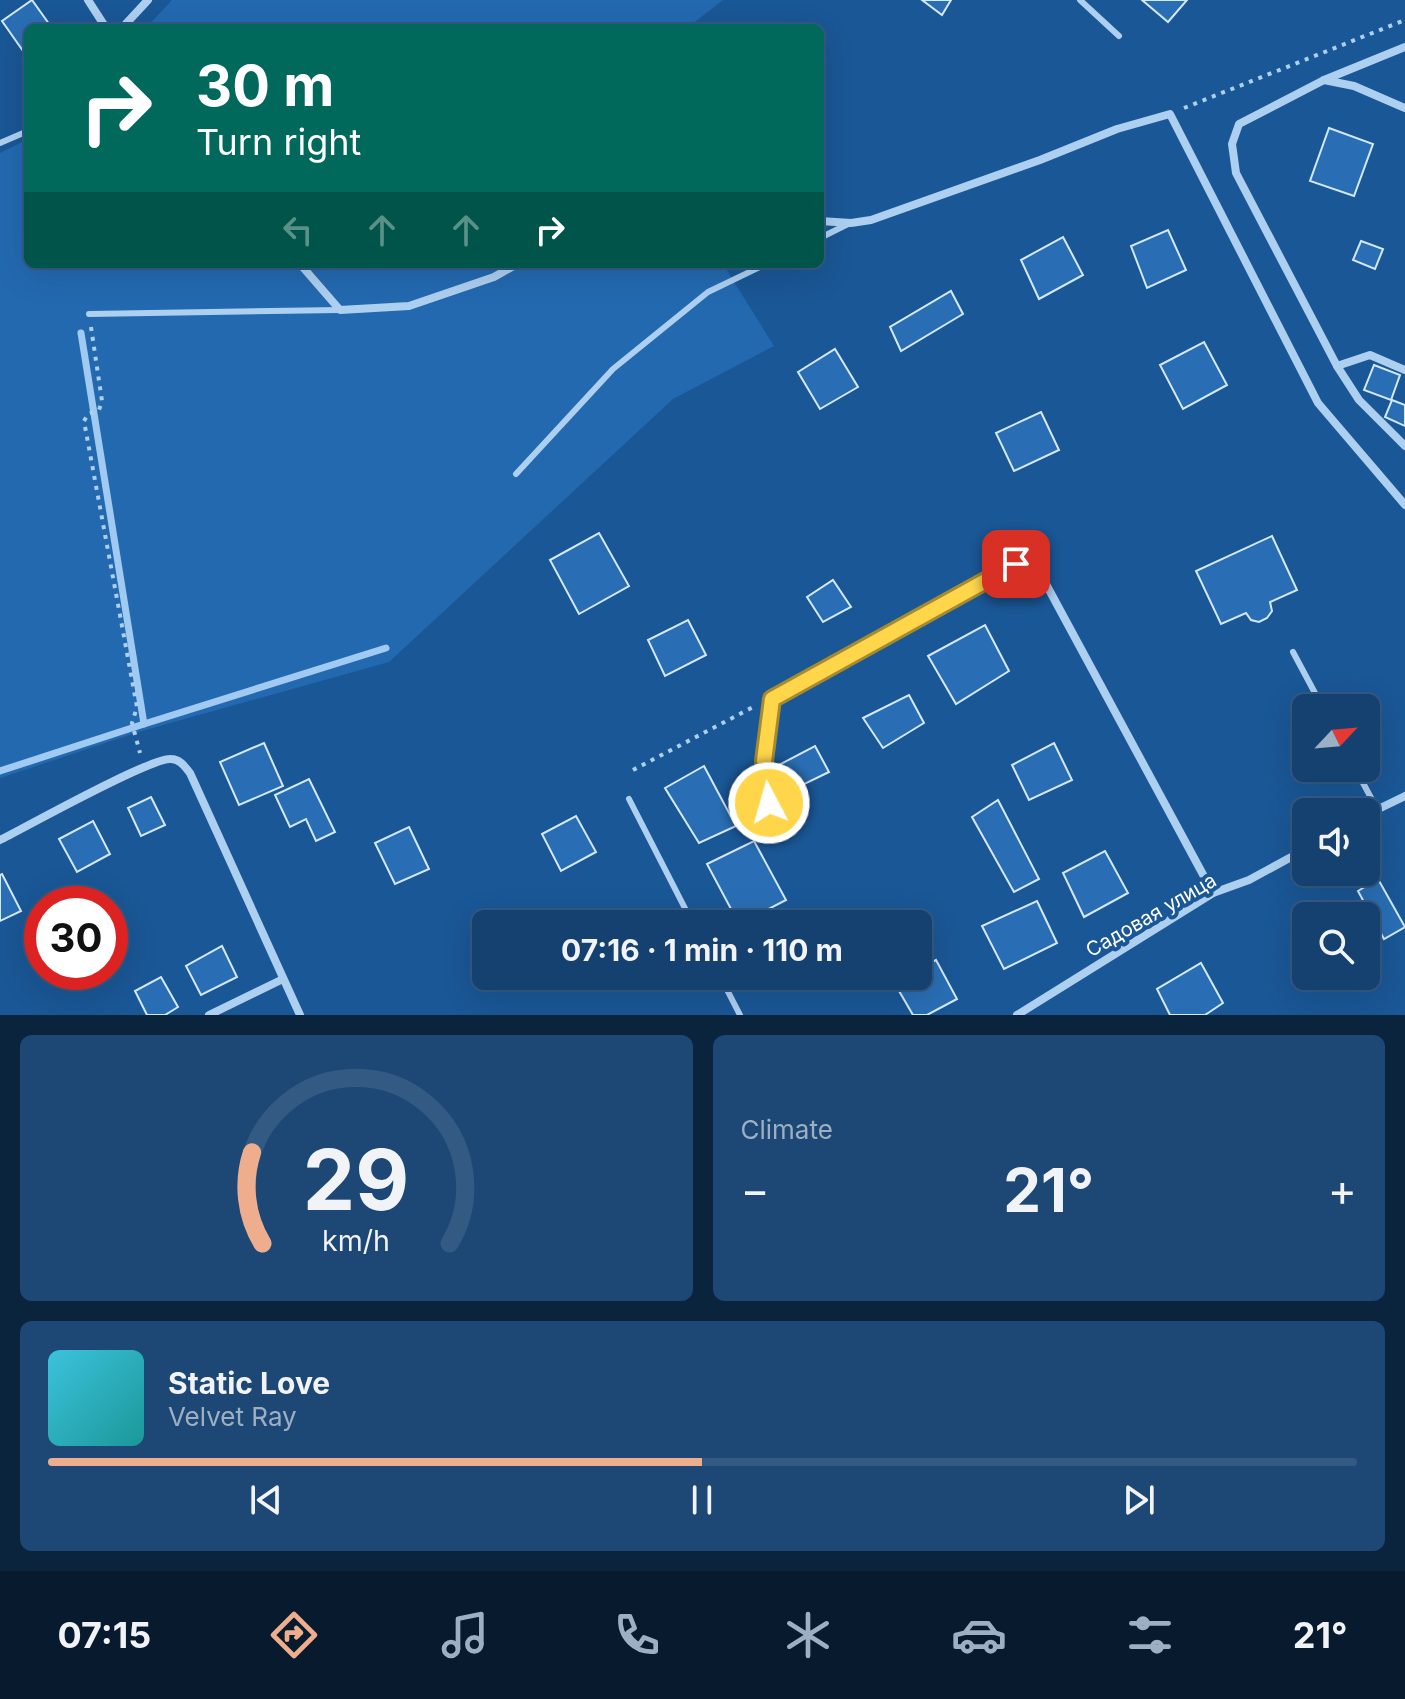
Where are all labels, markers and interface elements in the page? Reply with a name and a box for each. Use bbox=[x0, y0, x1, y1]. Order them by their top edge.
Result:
text: 30 m bbox=[196, 52, 334, 120]
icon: right bbox=[64, 56, 168, 160]
text: Turn right bbox=[196, 120, 361, 164]
icon: left bbox=[276, 208, 320, 252]
icon: ahead bbox=[360, 208, 404, 252]
icon: ahead bbox=[444, 208, 488, 252]
icon: right bbox=[528, 208, 572, 252]
pin bbox=[982, 530, 1050, 598]
icon: arrive bbox=[994, 542, 1038, 586]
north arrow bbox=[1292, 694, 1380, 782]
map controls bbox=[1292, 694, 1380, 990]
position arrow bbox=[727, 761, 811, 845]
button: sound bbox=[1292, 798, 1380, 886]
street label: Садовая улица bbox=[1082, 868, 1220, 962]
speed limit sign: 30 bbox=[24, 886, 128, 990]
button: search bbox=[1292, 902, 1380, 990]
text: 07:16 · 1 min · 110 m bbox=[561, 932, 843, 968]
text: Climate bbox=[741, 1114, 833, 1145]
text: 29 bbox=[303, 1129, 409, 1230]
text: 21° bbox=[1003, 1154, 1094, 1226]
text: − bbox=[741, 1163, 770, 1217]
text: + bbox=[1328, 1163, 1357, 1217]
text: km/h bbox=[322, 1223, 390, 1258]
text: Static Love bbox=[168, 1365, 330, 1401]
text: Velvet Ray bbox=[168, 1401, 297, 1432]
icon: previous bbox=[244, 1478, 288, 1522]
icon: pause bbox=[680, 1478, 724, 1522]
icon: next bbox=[1117, 1478, 1161, 1522]
icon: directions bbox=[266, 1607, 322, 1663]
icon: music bbox=[437, 1607, 493, 1663]
icon: phone bbox=[609, 1607, 665, 1663]
icon: climate bbox=[780, 1607, 836, 1663]
icon: car bbox=[951, 1607, 1007, 1663]
icon: filters bbox=[1122, 1607, 1178, 1663]
text: 07:15 bbox=[58, 1613, 151, 1657]
text: 21° bbox=[1293, 1613, 1347, 1657]

